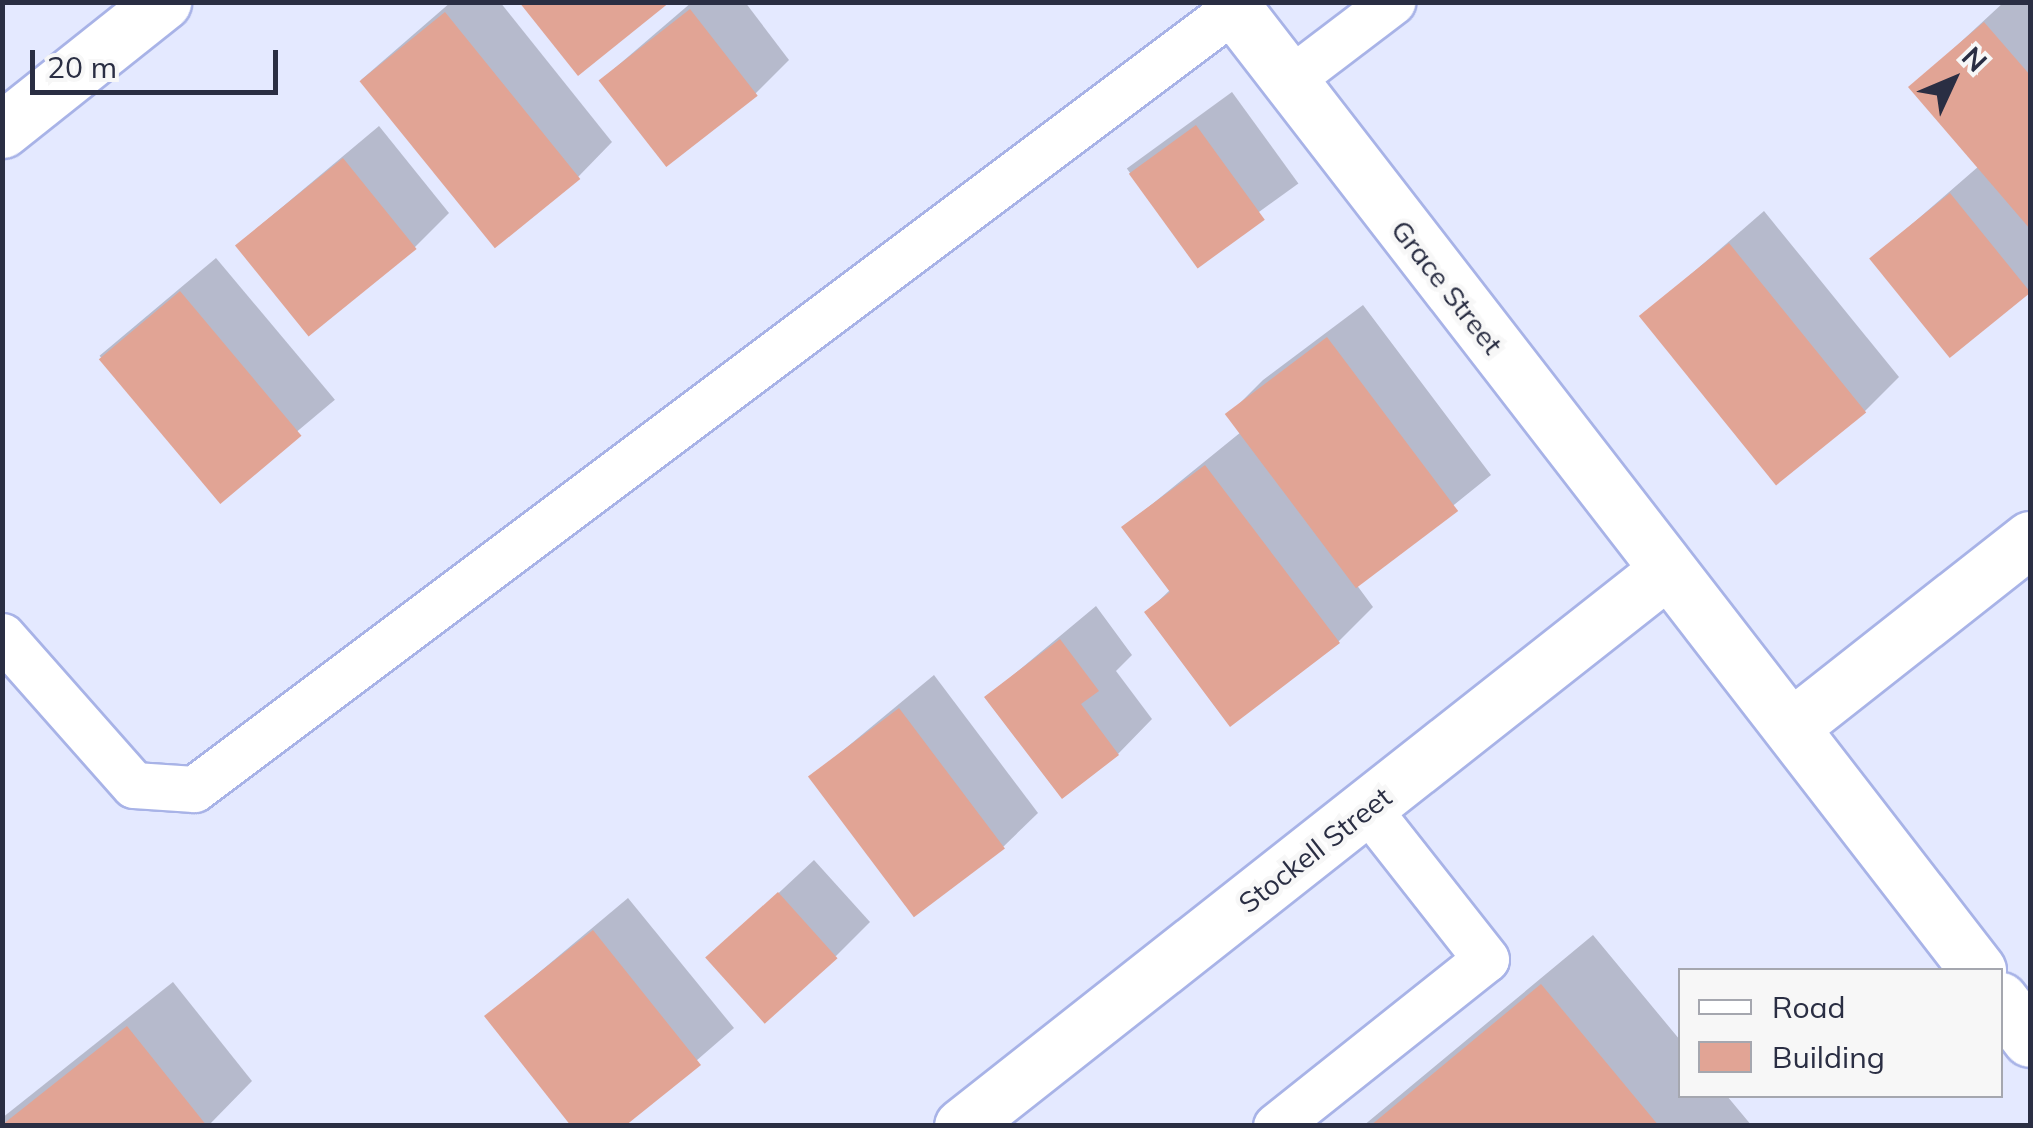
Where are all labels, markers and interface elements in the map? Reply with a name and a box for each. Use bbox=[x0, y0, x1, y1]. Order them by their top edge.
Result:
scale bar bbox=[35, 30, 282, 92]
north arrow bbox=[1903, 30, 2003, 130]
text: N bbox=[1955, 39, 1995, 79]
text: 20 m bbox=[47, 48, 117, 86]
street label: Grace Street bbox=[1384, 213, 1510, 361]
street label: Stockell Street bbox=[1232, 780, 1398, 920]
legend bbox=[1678, 968, 2003, 1098]
text: Road bbox=[1772, 988, 1846, 1026]
text: Building bbox=[1772, 1038, 1885, 1076]

